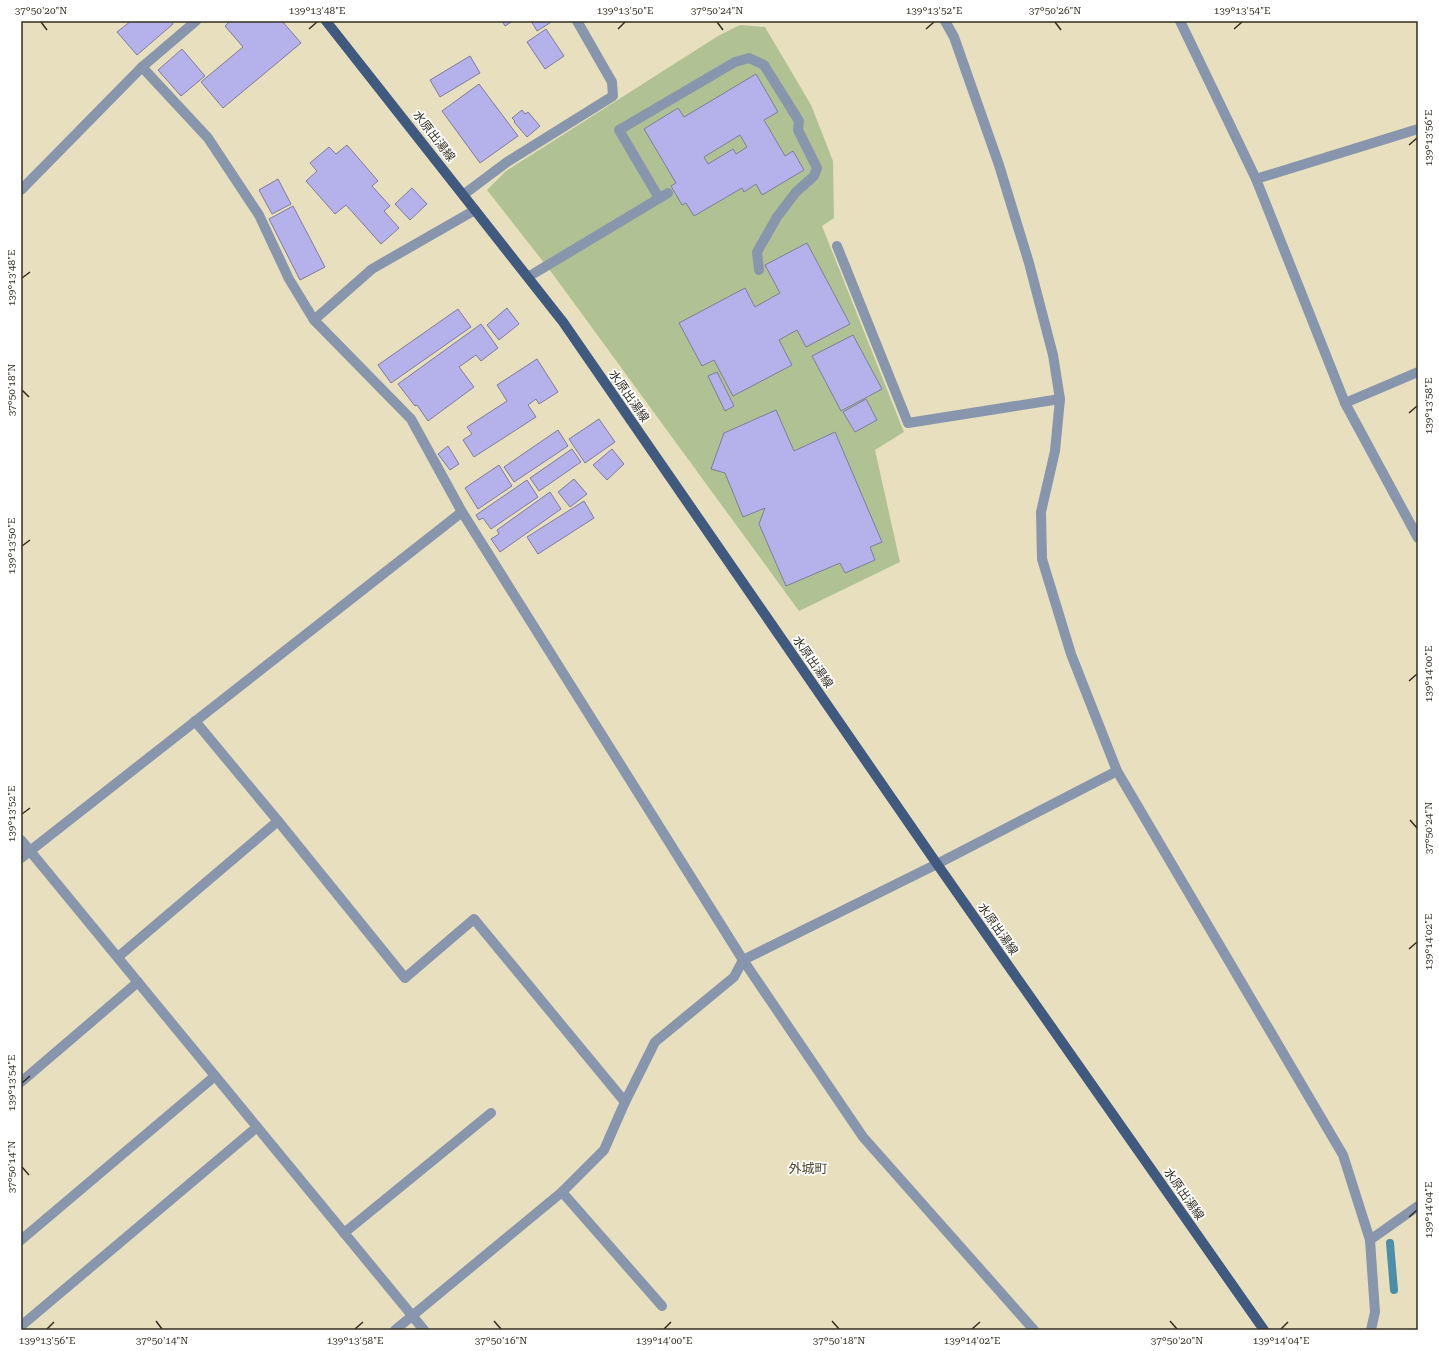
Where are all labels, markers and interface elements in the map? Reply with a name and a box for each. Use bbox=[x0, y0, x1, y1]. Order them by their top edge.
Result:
text: 37°50'20"N bbox=[15, 5, 67, 16]
text: 139°13'48"E bbox=[289, 5, 345, 16]
text: 139°13'50"E bbox=[597, 5, 653, 16]
text: 37°50'24"N bbox=[691, 5, 743, 16]
text: 139°13'52"E bbox=[906, 5, 962, 16]
text: 37°50'26"N bbox=[1029, 5, 1081, 16]
text: 139°13'54"E bbox=[1214, 5, 1270, 16]
street label: 水原出湯線 bbox=[410, 108, 458, 164]
text: 139°13'56"E bbox=[1423, 110, 1434, 166]
text: 139°13'48"E bbox=[6, 250, 17, 306]
text: 37°50'18"N bbox=[6, 364, 17, 416]
street label: 水原出湯線 bbox=[606, 367, 652, 425]
text: 139°13'58"E bbox=[1423, 378, 1434, 434]
text: 139°13'50"E bbox=[6, 518, 17, 574]
street label: 水原出湯線 bbox=[790, 633, 836, 691]
text: 139°14'00"E bbox=[1423, 646, 1434, 702]
text: 139°13'52"E bbox=[6, 786, 17, 842]
text: 37°50'24"N bbox=[1423, 802, 1434, 854]
street label: 水原出湯線 bbox=[975, 900, 1021, 958]
text: 139°14'02"E bbox=[1423, 914, 1434, 970]
text: 139°13'54"E bbox=[6, 1055, 17, 1111]
text: 37°50'14"N bbox=[6, 1141, 17, 1193]
district label: 外城町 bbox=[788, 1161, 828, 1176]
street label: 水原出湯線 bbox=[1161, 1165, 1207, 1223]
text: 139°14'04"E bbox=[1423, 1182, 1434, 1238]
text: 139°13'56"E bbox=[19, 1335, 75, 1346]
text: 37°50'14"N bbox=[136, 1335, 188, 1346]
text: 139°13'58"E bbox=[327, 1335, 383, 1346]
text: 37°50'16"N bbox=[475, 1335, 527, 1346]
text: 139°14'00"E bbox=[636, 1335, 692, 1346]
text: 37°50'18"N bbox=[813, 1335, 865, 1346]
text: 139°14'02"E bbox=[944, 1335, 1000, 1346]
text: 37°50'20"N bbox=[1151, 1335, 1203, 1346]
text: 139°14'04"E bbox=[1253, 1335, 1309, 1346]

